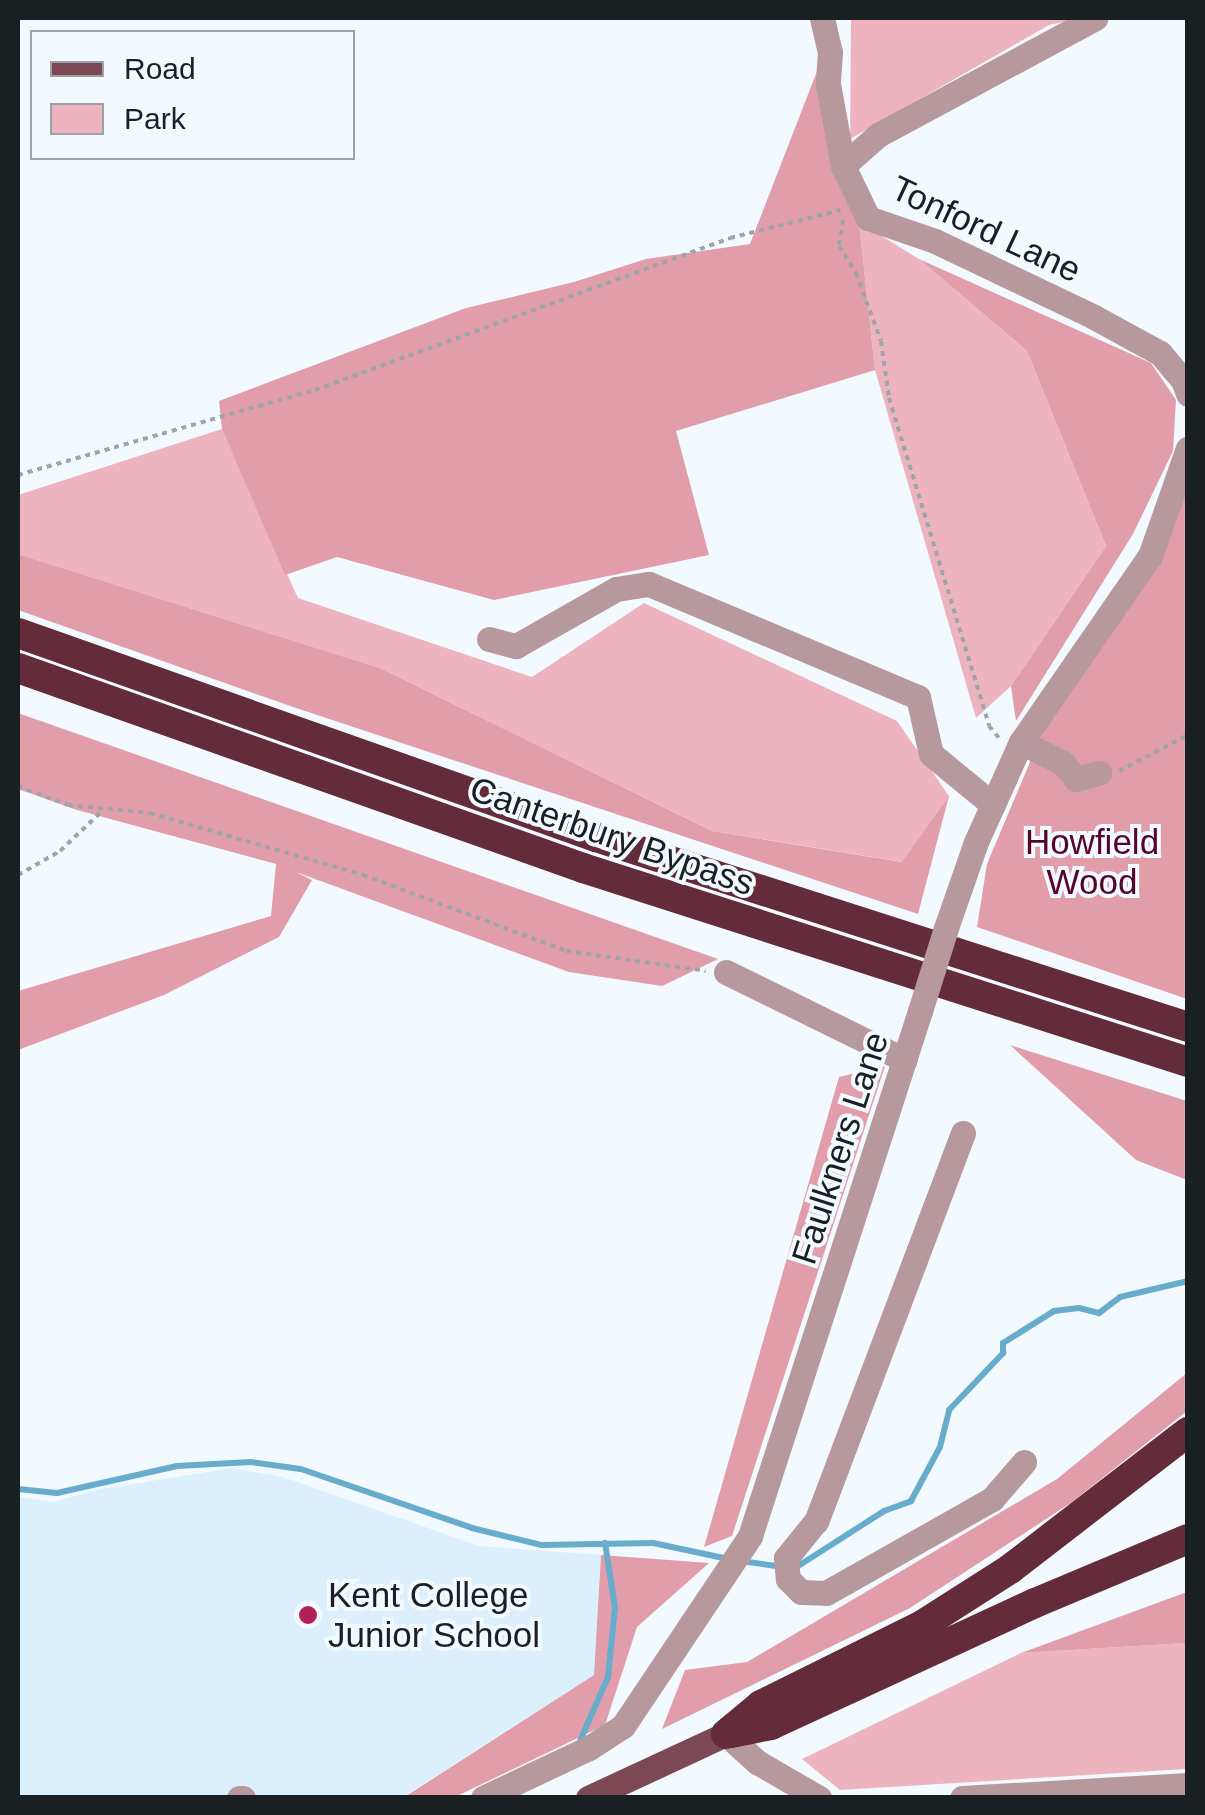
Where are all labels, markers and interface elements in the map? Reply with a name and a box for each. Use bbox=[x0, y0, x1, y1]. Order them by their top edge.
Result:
legend bbox=[30, 30, 355, 160]
text: Road bbox=[124, 52, 196, 85]
text: Park bbox=[124, 102, 186, 135]
street label: Tonford Lane bbox=[885, 167, 1087, 291]
street label: Canterbury Bypass bbox=[464, 768, 760, 904]
park label: Howfield Wood bbox=[1025, 821, 1159, 903]
street label: Faulkners Lane bbox=[783, 1027, 897, 1269]
place label: Kent College Junior School bbox=[328, 1574, 540, 1656]
marker: Kent College Junior School bbox=[297, 1604, 319, 1626]

